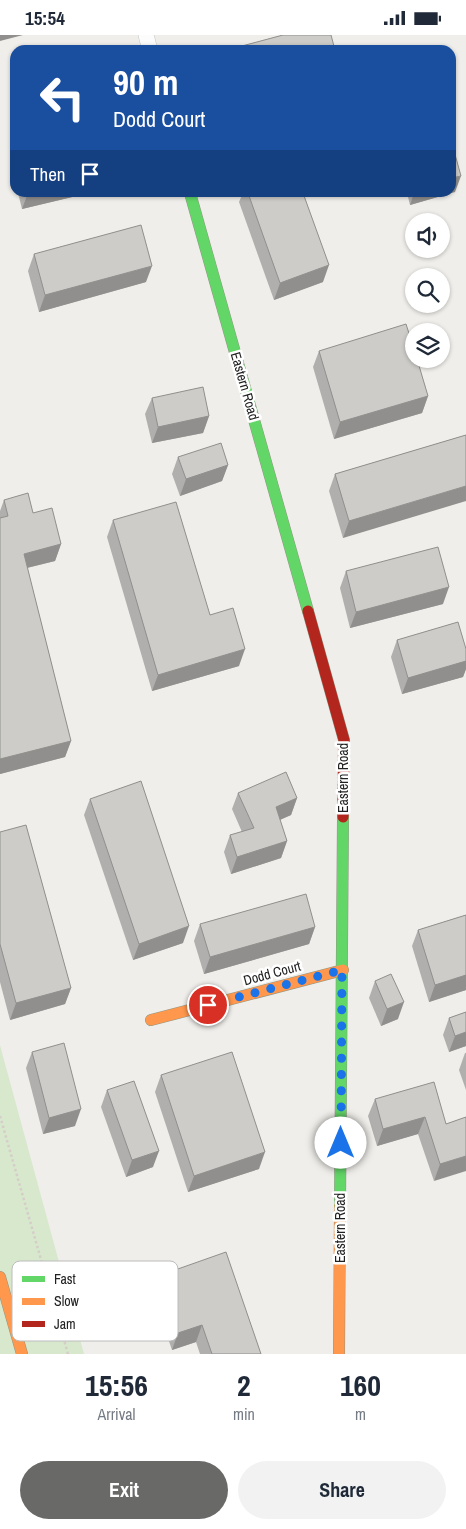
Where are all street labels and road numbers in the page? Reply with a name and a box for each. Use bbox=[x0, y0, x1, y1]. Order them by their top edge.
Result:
street label: Eastern Road bbox=[227, 350, 263, 422]
street label: Eastern Road bbox=[334, 743, 352, 813]
street label: Dodd Court bbox=[241, 957, 303, 989]
street label: Eastern Road bbox=[331, 1193, 349, 1263]

